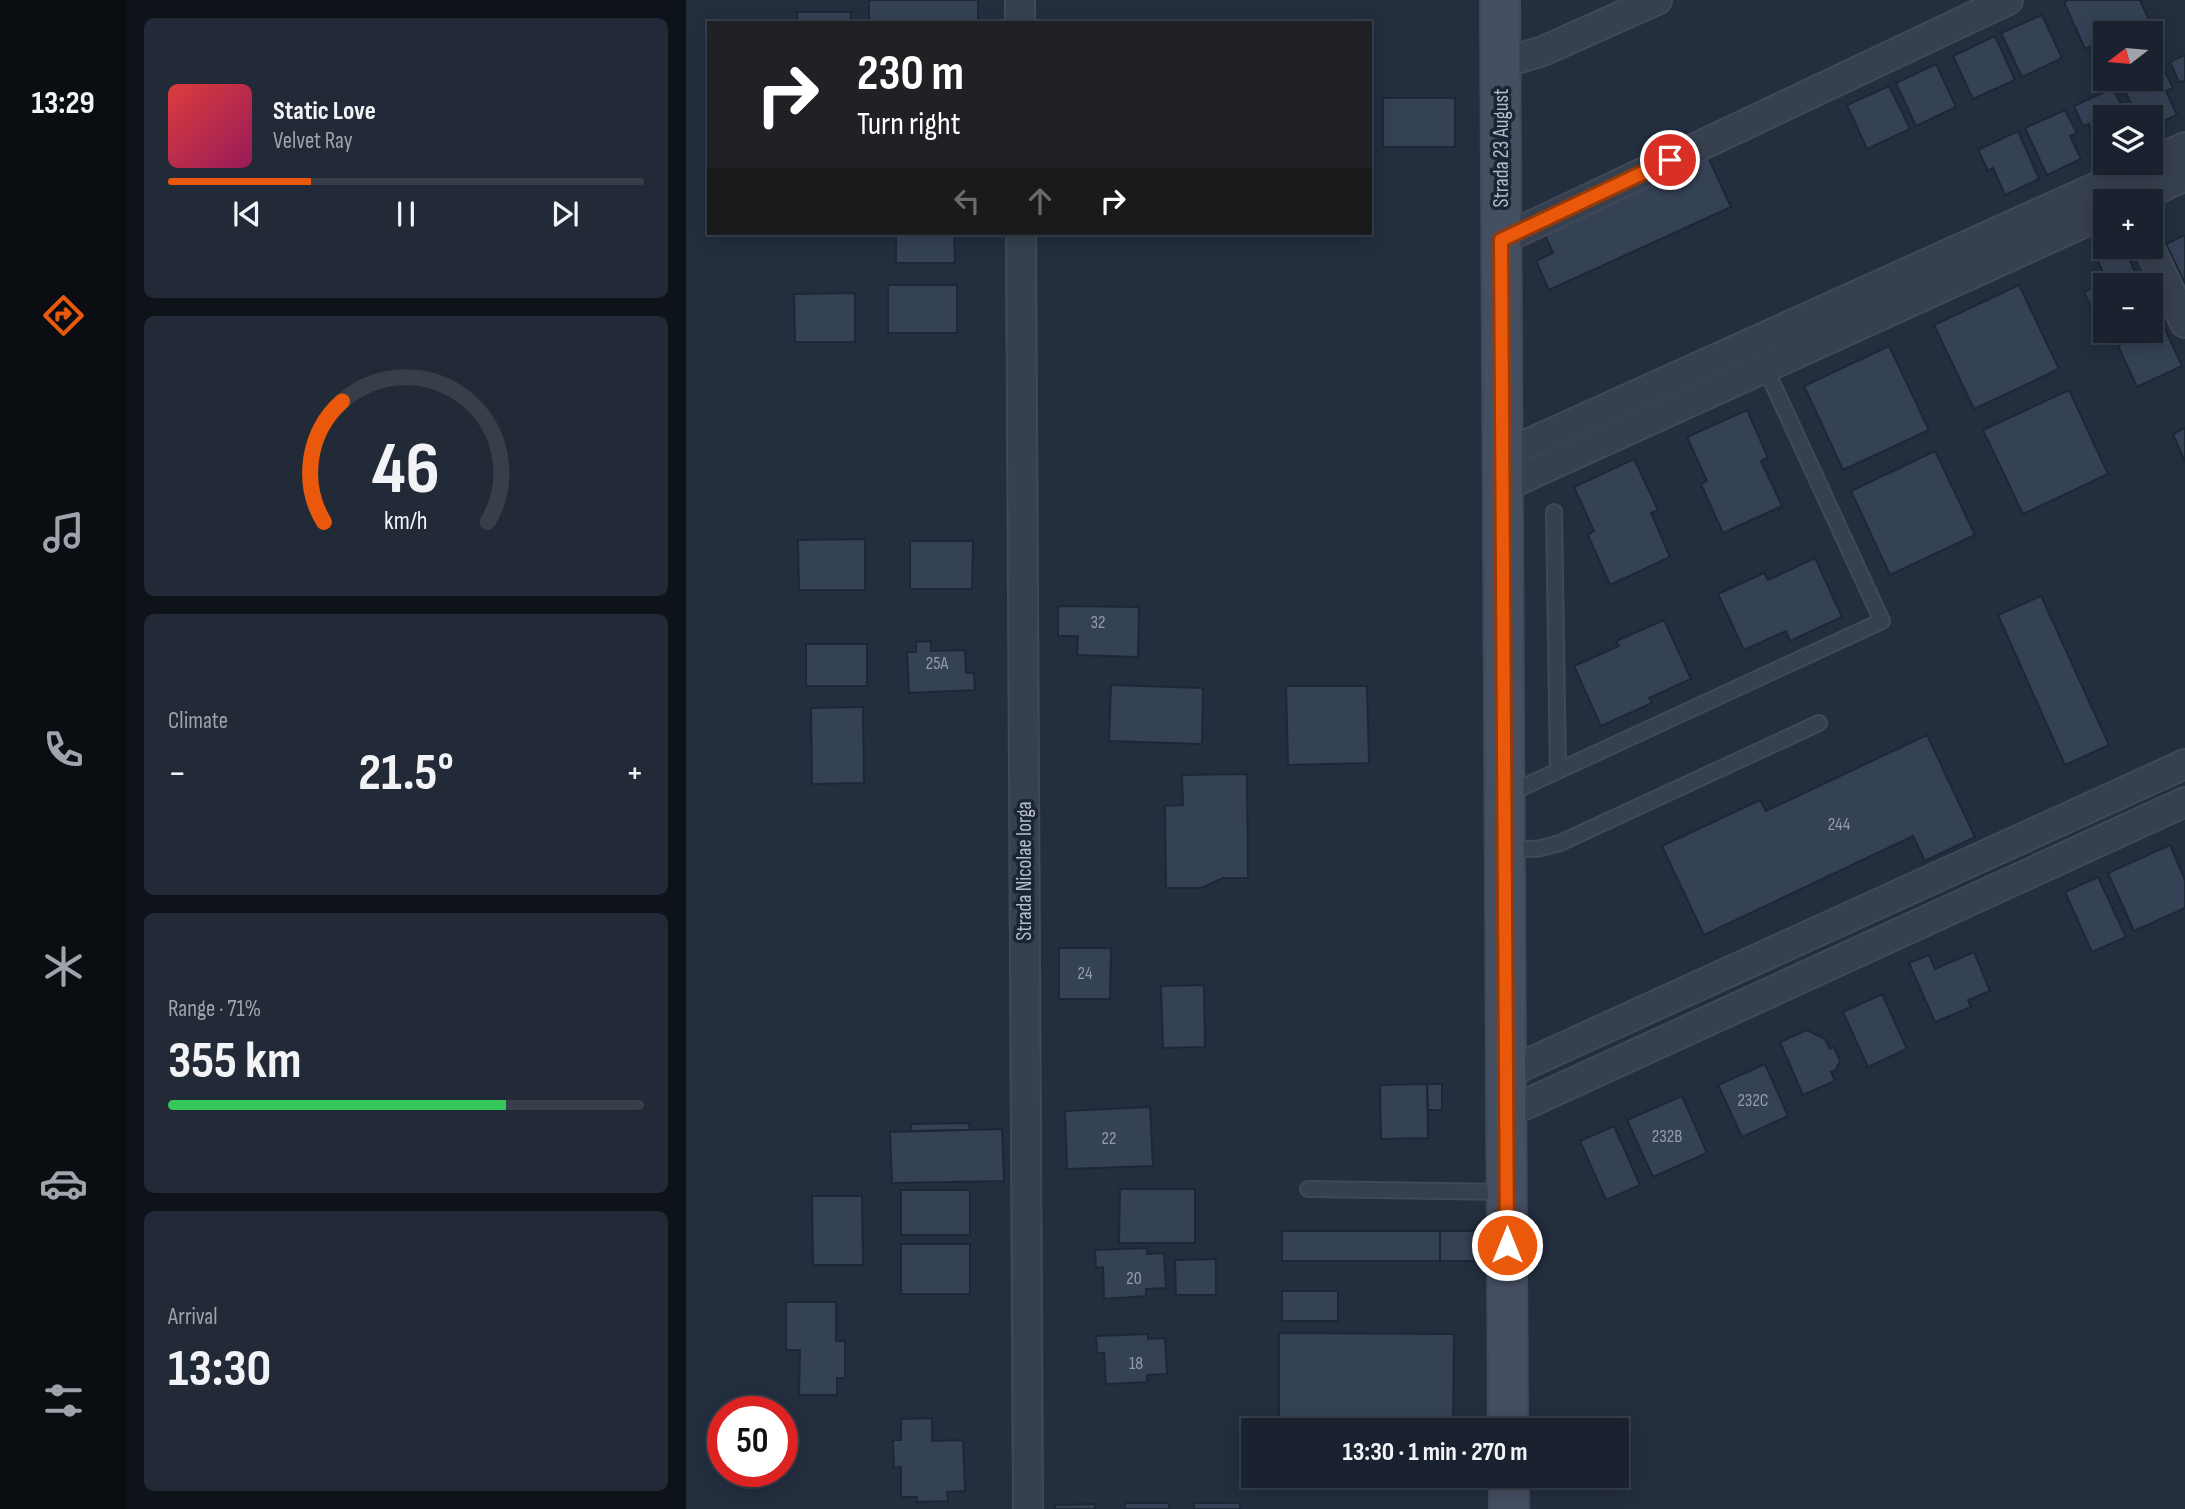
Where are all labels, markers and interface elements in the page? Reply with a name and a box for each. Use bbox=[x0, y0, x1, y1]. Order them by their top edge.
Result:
north arrow bbox=[2093, 21, 2163, 91]
map controls bbox=[2093, 21, 2163, 343]
text: 230 m bbox=[857, 45, 964, 104]
icon: right bbox=[742, 49, 833, 140]
text: 13:29 bbox=[31, 84, 95, 123]
street label: Strada 23 August bbox=[1489, 88, 1514, 208]
text: Static Love bbox=[273, 96, 376, 127]
text: Turn right bbox=[857, 105, 961, 144]
button: layers bbox=[2093, 105, 2163, 175]
text: Velvet Ray bbox=[273, 127, 353, 155]
pin bbox=[1640, 130, 1700, 190]
icon: arrive bbox=[1651, 141, 1689, 179]
icon: left bbox=[948, 182, 986, 220]
icon: ahead bbox=[1021, 182, 1059, 220]
icon: right bbox=[1094, 182, 1132, 220]
button: + bbox=[2093, 189, 2163, 259]
icon: previous bbox=[228, 195, 266, 233]
icon: pause bbox=[387, 195, 425, 233]
icon: next bbox=[546, 195, 584, 233]
button: − bbox=[2093, 273, 2163, 343]
icon: directions bbox=[39, 291, 88, 340]
text: 46 bbox=[372, 427, 440, 515]
text: km/h bbox=[384, 506, 428, 537]
icon: music bbox=[39, 508, 88, 557]
house number: 32 bbox=[1091, 612, 1105, 633]
house number: 25A bbox=[926, 653, 948, 674]
text: Climate bbox=[168, 707, 228, 735]
icon: phone bbox=[39, 725, 88, 774]
text: 21.5° bbox=[358, 742, 454, 805]
text: − bbox=[168, 751, 187, 796]
text: + bbox=[625, 751, 644, 796]
street label: Strada Nicolae Iorga bbox=[1012, 801, 1037, 941]
house number: 244 bbox=[1828, 814, 1851, 835]
icon: climate bbox=[39, 942, 88, 991]
house number: 24 bbox=[1078, 963, 1093, 984]
text: Range · 71% bbox=[168, 995, 261, 1023]
text: 355 km bbox=[168, 1030, 302, 1093]
house number: 232C bbox=[1737, 1090, 1769, 1111]
house number: 232B bbox=[1652, 1126, 1682, 1147]
house number: 22 bbox=[1102, 1128, 1116, 1149]
icon: car bbox=[39, 1159, 88, 1208]
position arrow bbox=[1470, 1208, 1544, 1282]
house number: 20 bbox=[1126, 1268, 1142, 1289]
text: Arrival bbox=[168, 1303, 217, 1331]
text: 13:30 bbox=[168, 1338, 271, 1401]
house number: 18 bbox=[1129, 1353, 1143, 1374]
icon: filters bbox=[39, 1376, 88, 1425]
speed limit sign: 50 bbox=[707, 1396, 798, 1487]
text: 13:30 · 1 min · 270 m bbox=[1343, 1437, 1527, 1468]

